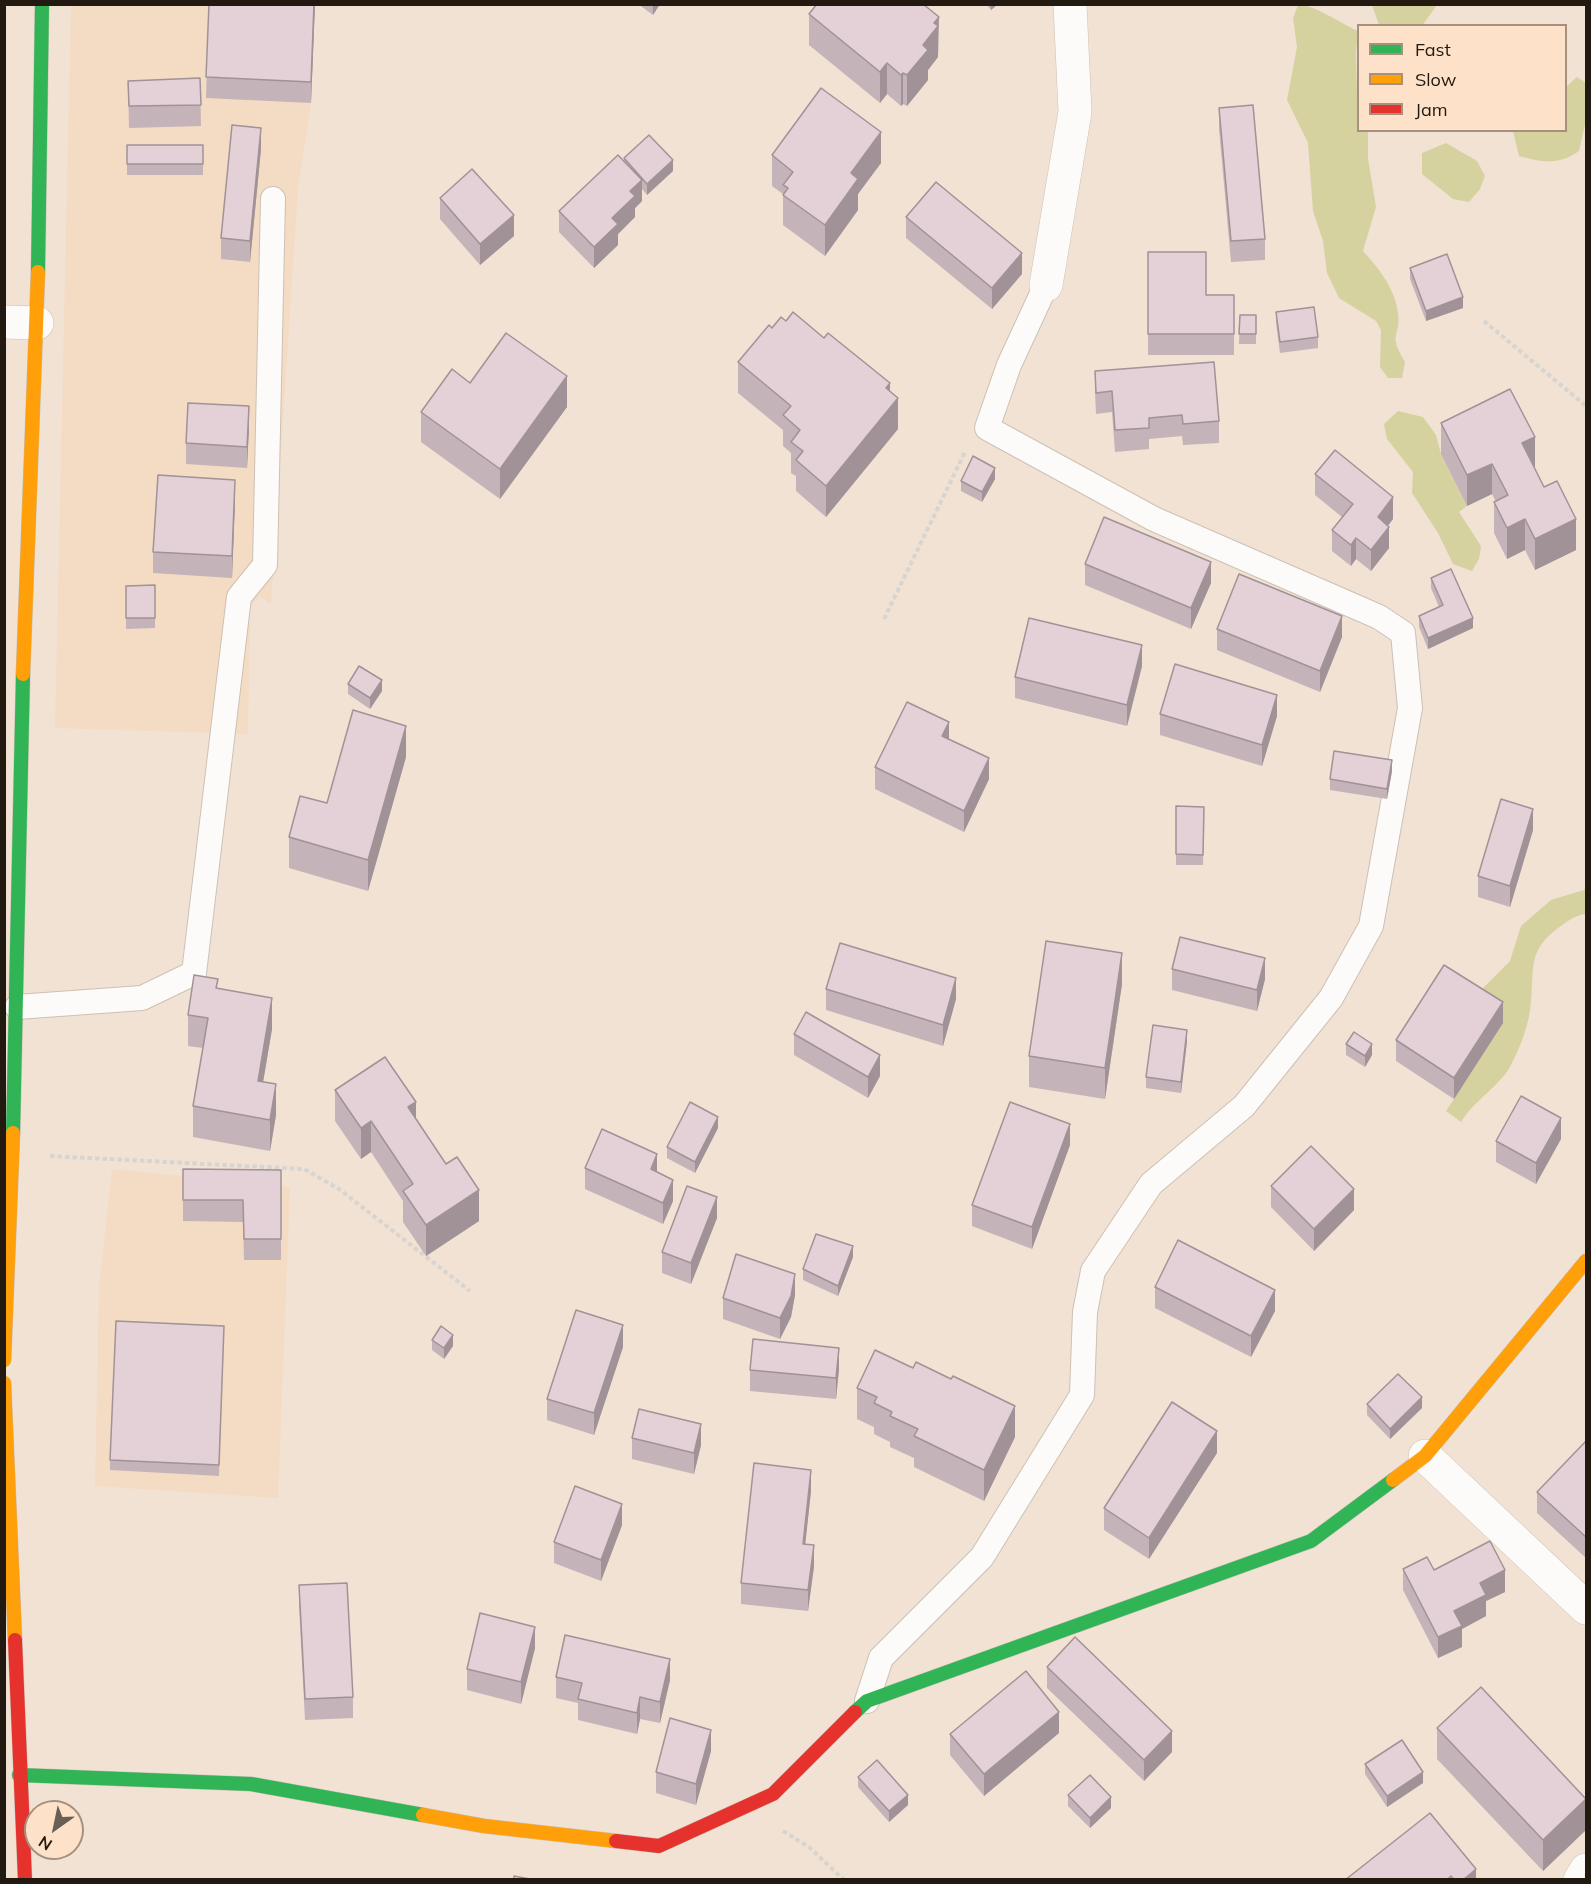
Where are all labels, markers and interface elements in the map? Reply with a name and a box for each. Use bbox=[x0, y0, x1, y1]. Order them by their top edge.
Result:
legend bbox=[1357, 24, 1567, 132]
text: Fast bbox=[1415, 38, 1451, 61]
text: Slow bbox=[1415, 68, 1456, 91]
text: Jam bbox=[1415, 98, 1448, 121]
north arrow bbox=[24, 1800, 84, 1860]
text: N bbox=[35, 1832, 56, 1855]

